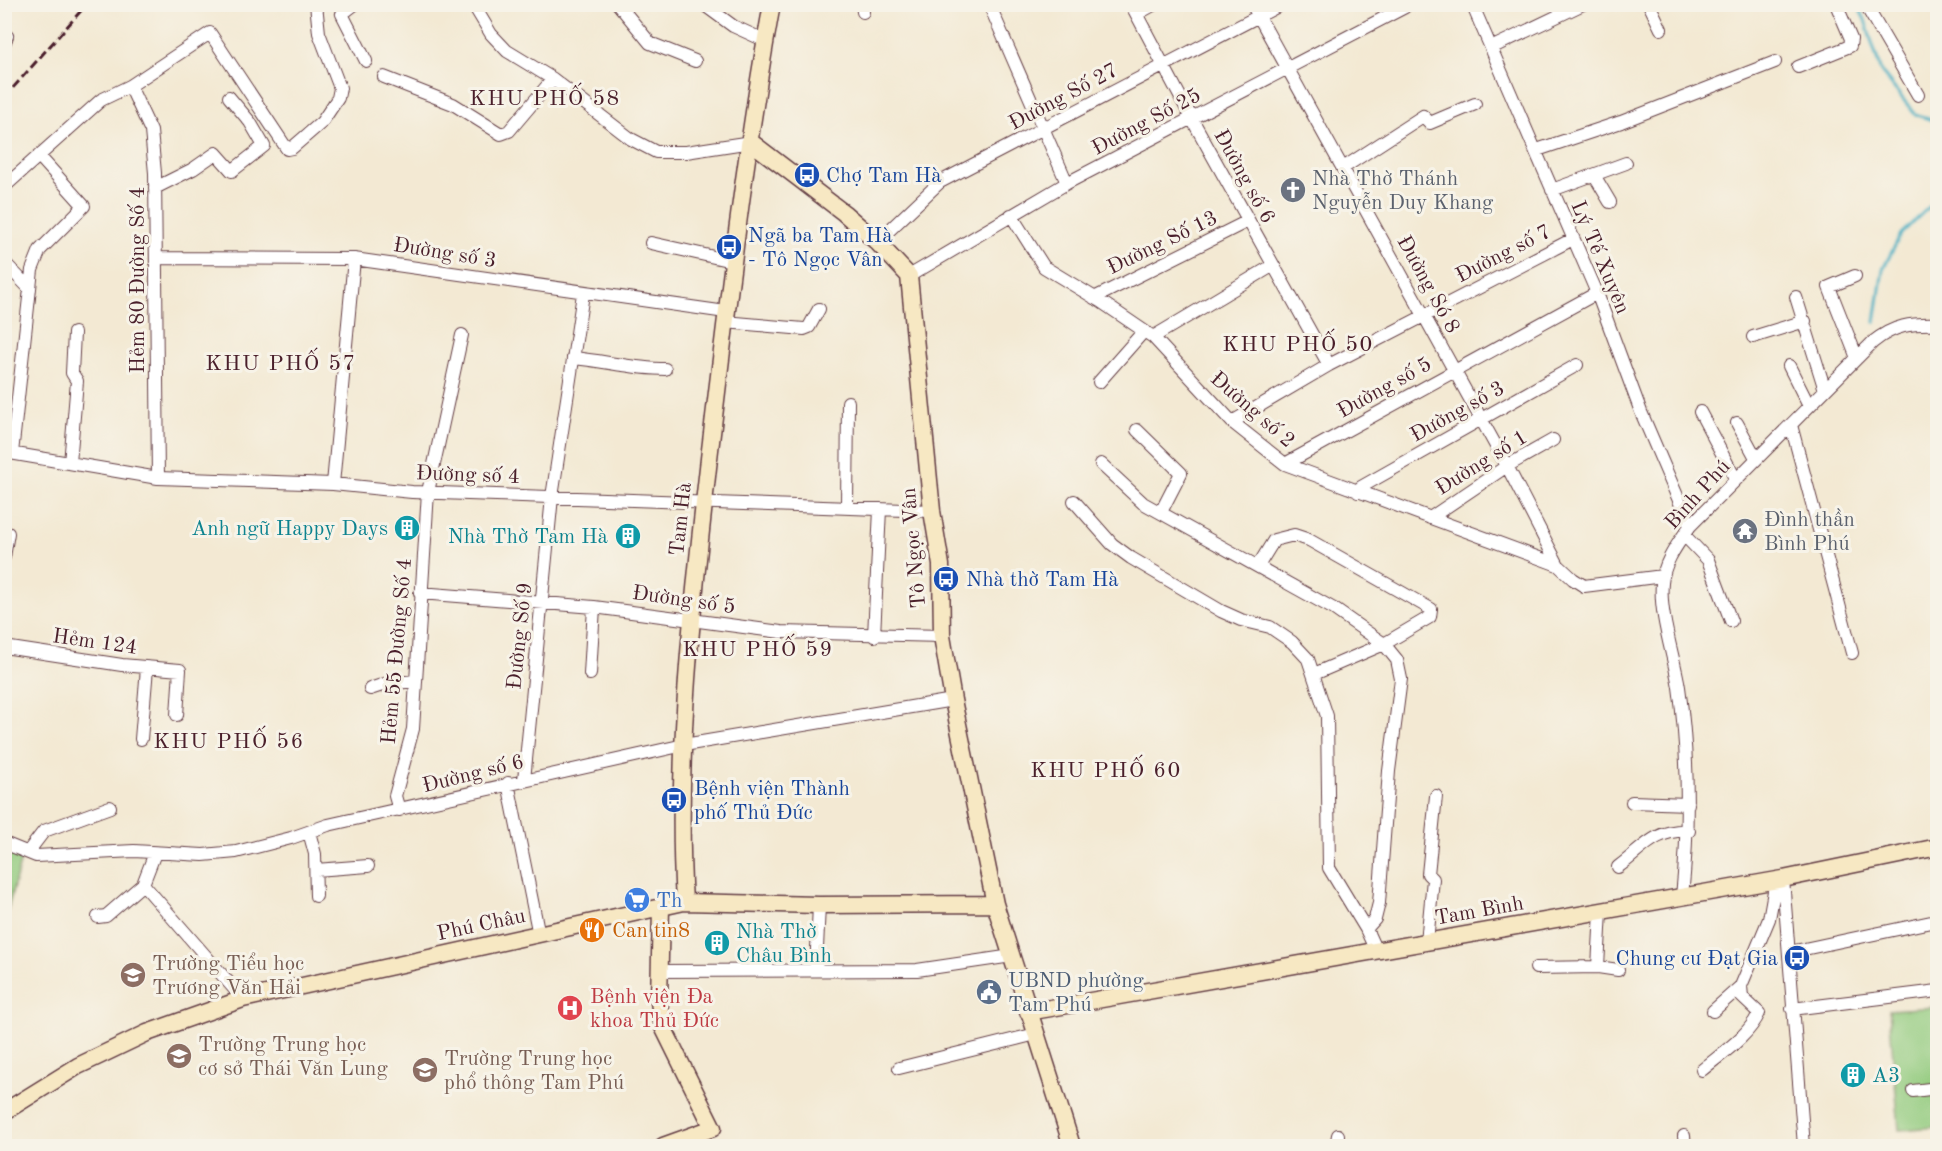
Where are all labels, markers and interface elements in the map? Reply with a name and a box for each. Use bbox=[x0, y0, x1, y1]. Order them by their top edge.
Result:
street label: Đường Số 27 bbox=[1005, 59, 1122, 135]
district label: KHU PHỐ 58 bbox=[469, 82, 621, 110]
street label: Đường Số 25 bbox=[1088, 84, 1205, 160]
street label: Đường số 6 bbox=[1209, 126, 1279, 227]
bus stop icon: Chợ Tam Hà bbox=[792, 160, 822, 190]
place label: Chợ Tam Hà bbox=[826, 166, 942, 187]
place label: Nhà Thờ Thánh Nguyễn Duy Khang bbox=[1312, 169, 1494, 214]
church icon: Nhà Thờ Thánh Nguyễn Duy Khang bbox=[1278, 175, 1308, 205]
street label: Hẻm 80 Đường Số 4 bbox=[127, 187, 149, 373]
street label: Lý Tế Xuyên bbox=[1566, 198, 1634, 317]
street label: Đường Số 13 bbox=[1104, 207, 1221, 279]
street label: Đường số 7 bbox=[1452, 221, 1555, 287]
place label: Ngã ba Tam Hà - Tô Ngọc Vân bbox=[748, 226, 893, 271]
bus stop icon: Ngã ba Tam Hà - Tô Ngọc Vân bbox=[714, 232, 744, 262]
street label: Đường Só 8 bbox=[1392, 232, 1463, 337]
street label: Đường số 3 bbox=[392, 234, 498, 272]
district label: KHU PHỐ 50 bbox=[1222, 328, 1374, 356]
district label: KHU PHỐ 57 bbox=[205, 347, 357, 375]
street label: Đường số 5 bbox=[1334, 353, 1435, 423]
street label: Đường số 2 bbox=[1206, 367, 1299, 452]
street label: Đường số 3 bbox=[1407, 377, 1508, 447]
street label: Đường số 1 bbox=[1432, 426, 1531, 500]
street label: Bình Phú bbox=[1662, 456, 1735, 534]
street label: Đường số 4 bbox=[416, 462, 520, 488]
street label: Tam Hà bbox=[667, 481, 696, 557]
street label: Tô Ngọc Vân bbox=[899, 487, 930, 609]
place label: Đình thần Bình Phú bbox=[1764, 508, 1855, 555]
building icon: Anh ngữ Happy Days bbox=[392, 513, 422, 543]
temple icon: Đình thần Bình Phú bbox=[1730, 516, 1760, 546]
place label: Anh ngữ Happy Days bbox=[191, 519, 388, 540]
building icon: Nhà Thờ Tam Hà bbox=[613, 521, 643, 551]
place label: Nhà Thờ Tam Hà bbox=[448, 527, 608, 548]
street label: Hẻm 55 Đường Số 4 bbox=[378, 557, 416, 745]
bus stop icon: Nhà thờ Tam Hà bbox=[931, 564, 961, 594]
place label: Nhà thờ Tam Hà bbox=[966, 570, 1119, 591]
street label: Đường Số 9 bbox=[503, 581, 537, 691]
street label: Đường số 5 bbox=[631, 582, 737, 618]
street label: Hẻm 124 bbox=[51, 626, 138, 659]
district label: KHU PHỐ 59 bbox=[682, 633, 834, 661]
district label: KHU PHỐ 56 bbox=[153, 725, 305, 753]
street label: Đường số 6 bbox=[420, 751, 526, 797]
district label: KHU PHỐ 60 bbox=[1030, 754, 1182, 782]
place label: Bệnh viện Thành phố Thủ Đức bbox=[694, 779, 850, 824]
bus stop icon: Bệnh viện Thành phố Thủ Đức bbox=[659, 785, 689, 815]
supermarket icon: Th bbox=[622, 885, 652, 915]
place label: Th bbox=[656, 891, 682, 912]
street label: Tam Bình bbox=[1433, 893, 1525, 930]
street label: Phú Châu bbox=[435, 906, 527, 945]
restaurant icon: Can tin8 bbox=[577, 915, 607, 945]
place label: Can tin8 bbox=[612, 921, 690, 942]
place label: Nhà Thờ Châu Bình bbox=[736, 922, 832, 967]
building icon: Nhà Thờ Châu Bình bbox=[702, 928, 732, 958]
bus stop icon: Chung cư Đạt Gia bbox=[1782, 943, 1812, 973]
place label: Chung cư Đạt Gia bbox=[1616, 949, 1778, 970]
place label: Trường Tiểu học Trương Văn Hải bbox=[152, 952, 304, 999]
school or university icon: Trường Tiểu học Trương Văn Hải bbox=[118, 960, 148, 990]
place label: UBND phường Tam Phú bbox=[1008, 971, 1145, 1016]
public building icon: UBND phường Tam Phú bbox=[974, 977, 1004, 1007]
place label: Bệnh viện Đa khoa Thủ Đức bbox=[590, 987, 719, 1032]
hospital icon: Bệnh viện Đa khoa Thủ Đức bbox=[555, 993, 585, 1023]
place label: Trường Trung học cơ sở Thái Văn Lung bbox=[198, 1035, 388, 1080]
school or university icon: Trường Trung học cơ sở Thái Văn Lung bbox=[164, 1041, 194, 1071]
place label: Trường Trung học phổ thông Tam Phú bbox=[444, 1049, 624, 1094]
school or university icon: Trường Trung học phổ thông Tam Phú bbox=[410, 1055, 440, 1085]
building icon: A3 bbox=[1838, 1060, 1868, 1090]
place label: A3 bbox=[1872, 1066, 1900, 1087]

